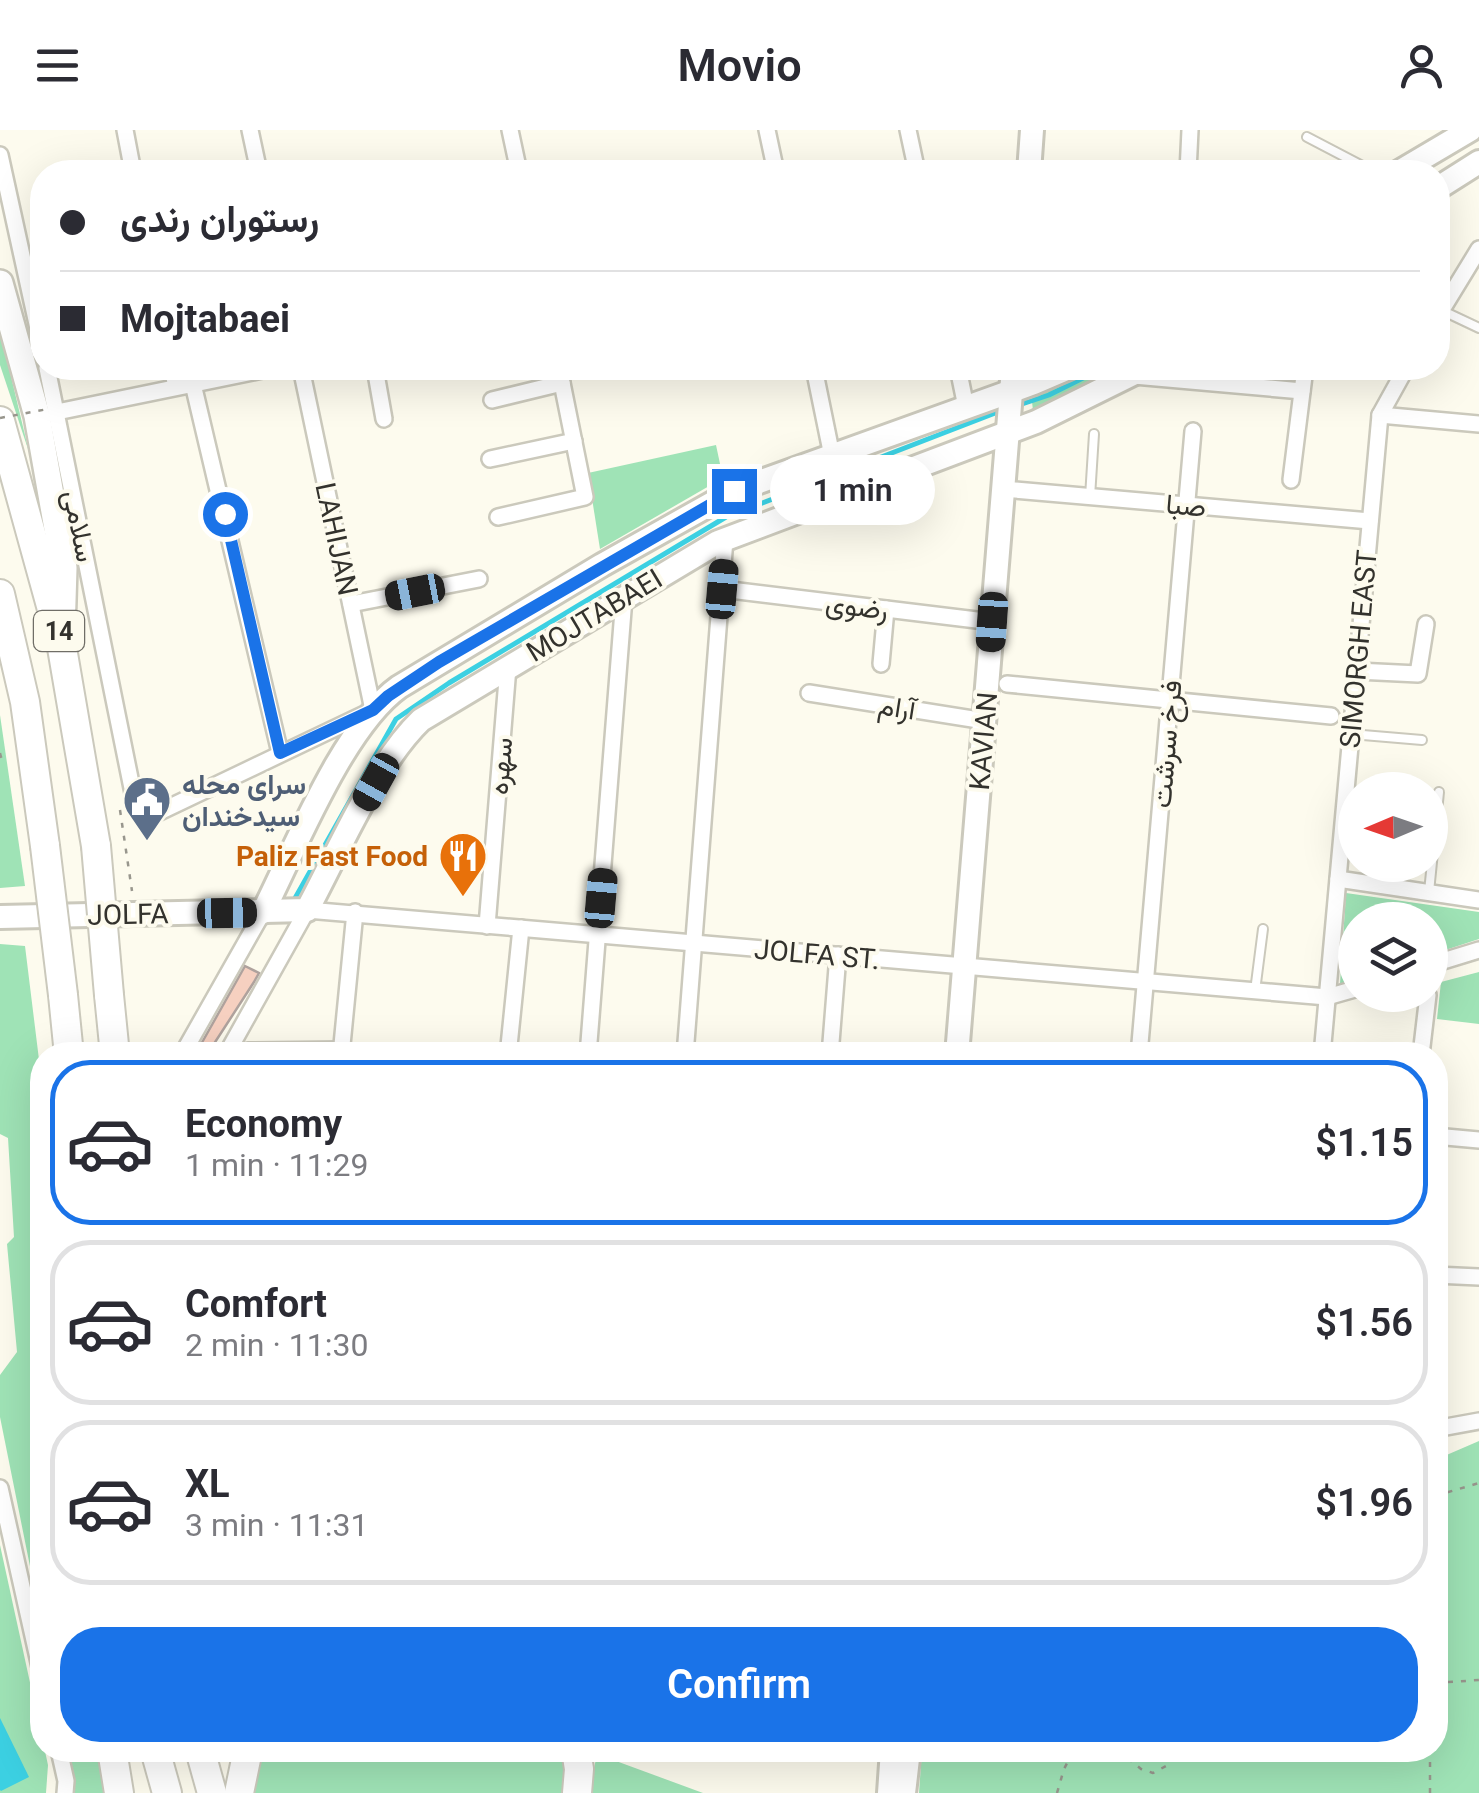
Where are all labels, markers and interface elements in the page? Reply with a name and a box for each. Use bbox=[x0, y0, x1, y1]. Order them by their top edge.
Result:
icon: menu bbox=[30, 38, 85, 93]
icon: person bbox=[1394, 38, 1449, 93]
text: Movio bbox=[677, 39, 802, 92]
text: رستوران رندی bbox=[120, 197, 319, 241]
text: Mojtabaei bbox=[120, 297, 290, 341]
callout: 1 min bbox=[769, 456, 934, 526]
route end bbox=[712, 469, 757, 514]
text: 1 min bbox=[812, 471, 893, 509]
street label: LAHIJAN bbox=[308, 480, 365, 599]
street label: سلامی bbox=[56, 487, 103, 565]
street label: صبا bbox=[1164, 487, 1208, 524]
route start bbox=[203, 492, 248, 537]
street label: SIMORGH EAST bbox=[1333, 548, 1384, 749]
car bbox=[704, 558, 740, 620]
street label: MOJTABAEI bbox=[520, 562, 668, 669]
car bbox=[383, 572, 447, 612]
street label: رضوی bbox=[824, 586, 890, 628]
car bbox=[975, 591, 1009, 653]
road number: 14 bbox=[34, 611, 84, 651]
street label: فرخ سرشت bbox=[1144, 679, 1191, 809]
street label: آرام bbox=[876, 688, 920, 729]
street label: KAVIAN bbox=[963, 691, 1004, 792]
street label: سهره bbox=[482, 736, 520, 796]
car bbox=[348, 748, 404, 816]
place label: سرای محله سیدخندان bbox=[182, 768, 306, 833]
north arrow bbox=[1338, 772, 1448, 882]
map controls bbox=[1338, 772, 1448, 1012]
public building icon: سرای محله سیدخندان bbox=[121, 774, 173, 842]
restaurant icon: Paliz Fast Food bbox=[437, 830, 489, 898]
place label: Paliz Fast Food bbox=[236, 840, 428, 873]
car bbox=[583, 867, 619, 929]
street label: JOLFA bbox=[87, 897, 169, 932]
car bbox=[197, 897, 257, 929]
button: layers bbox=[1338, 902, 1448, 1012]
street label: JOLFA ST. bbox=[753, 933, 881, 976]
icon: car bbox=[65, 1098, 155, 1188]
text: Economy bbox=[185, 1102, 342, 1146]
text: $1.15 bbox=[1315, 1121, 1413, 1165]
text: 1 min · 11:29 bbox=[185, 1146, 368, 1184]
icon: car bbox=[65, 1278, 155, 1368]
text: Comfort bbox=[185, 1282, 327, 1326]
text: $1.56 bbox=[1315, 1301, 1413, 1345]
text: 2 min · 11:30 bbox=[185, 1326, 368, 1364]
icon: car bbox=[65, 1458, 155, 1548]
text: XL bbox=[185, 1462, 230, 1506]
text: $1.96 bbox=[1315, 1481, 1413, 1525]
text: 3 min · 11:31 bbox=[185, 1506, 368, 1544]
button: Confirm bbox=[60, 1627, 1418, 1742]

